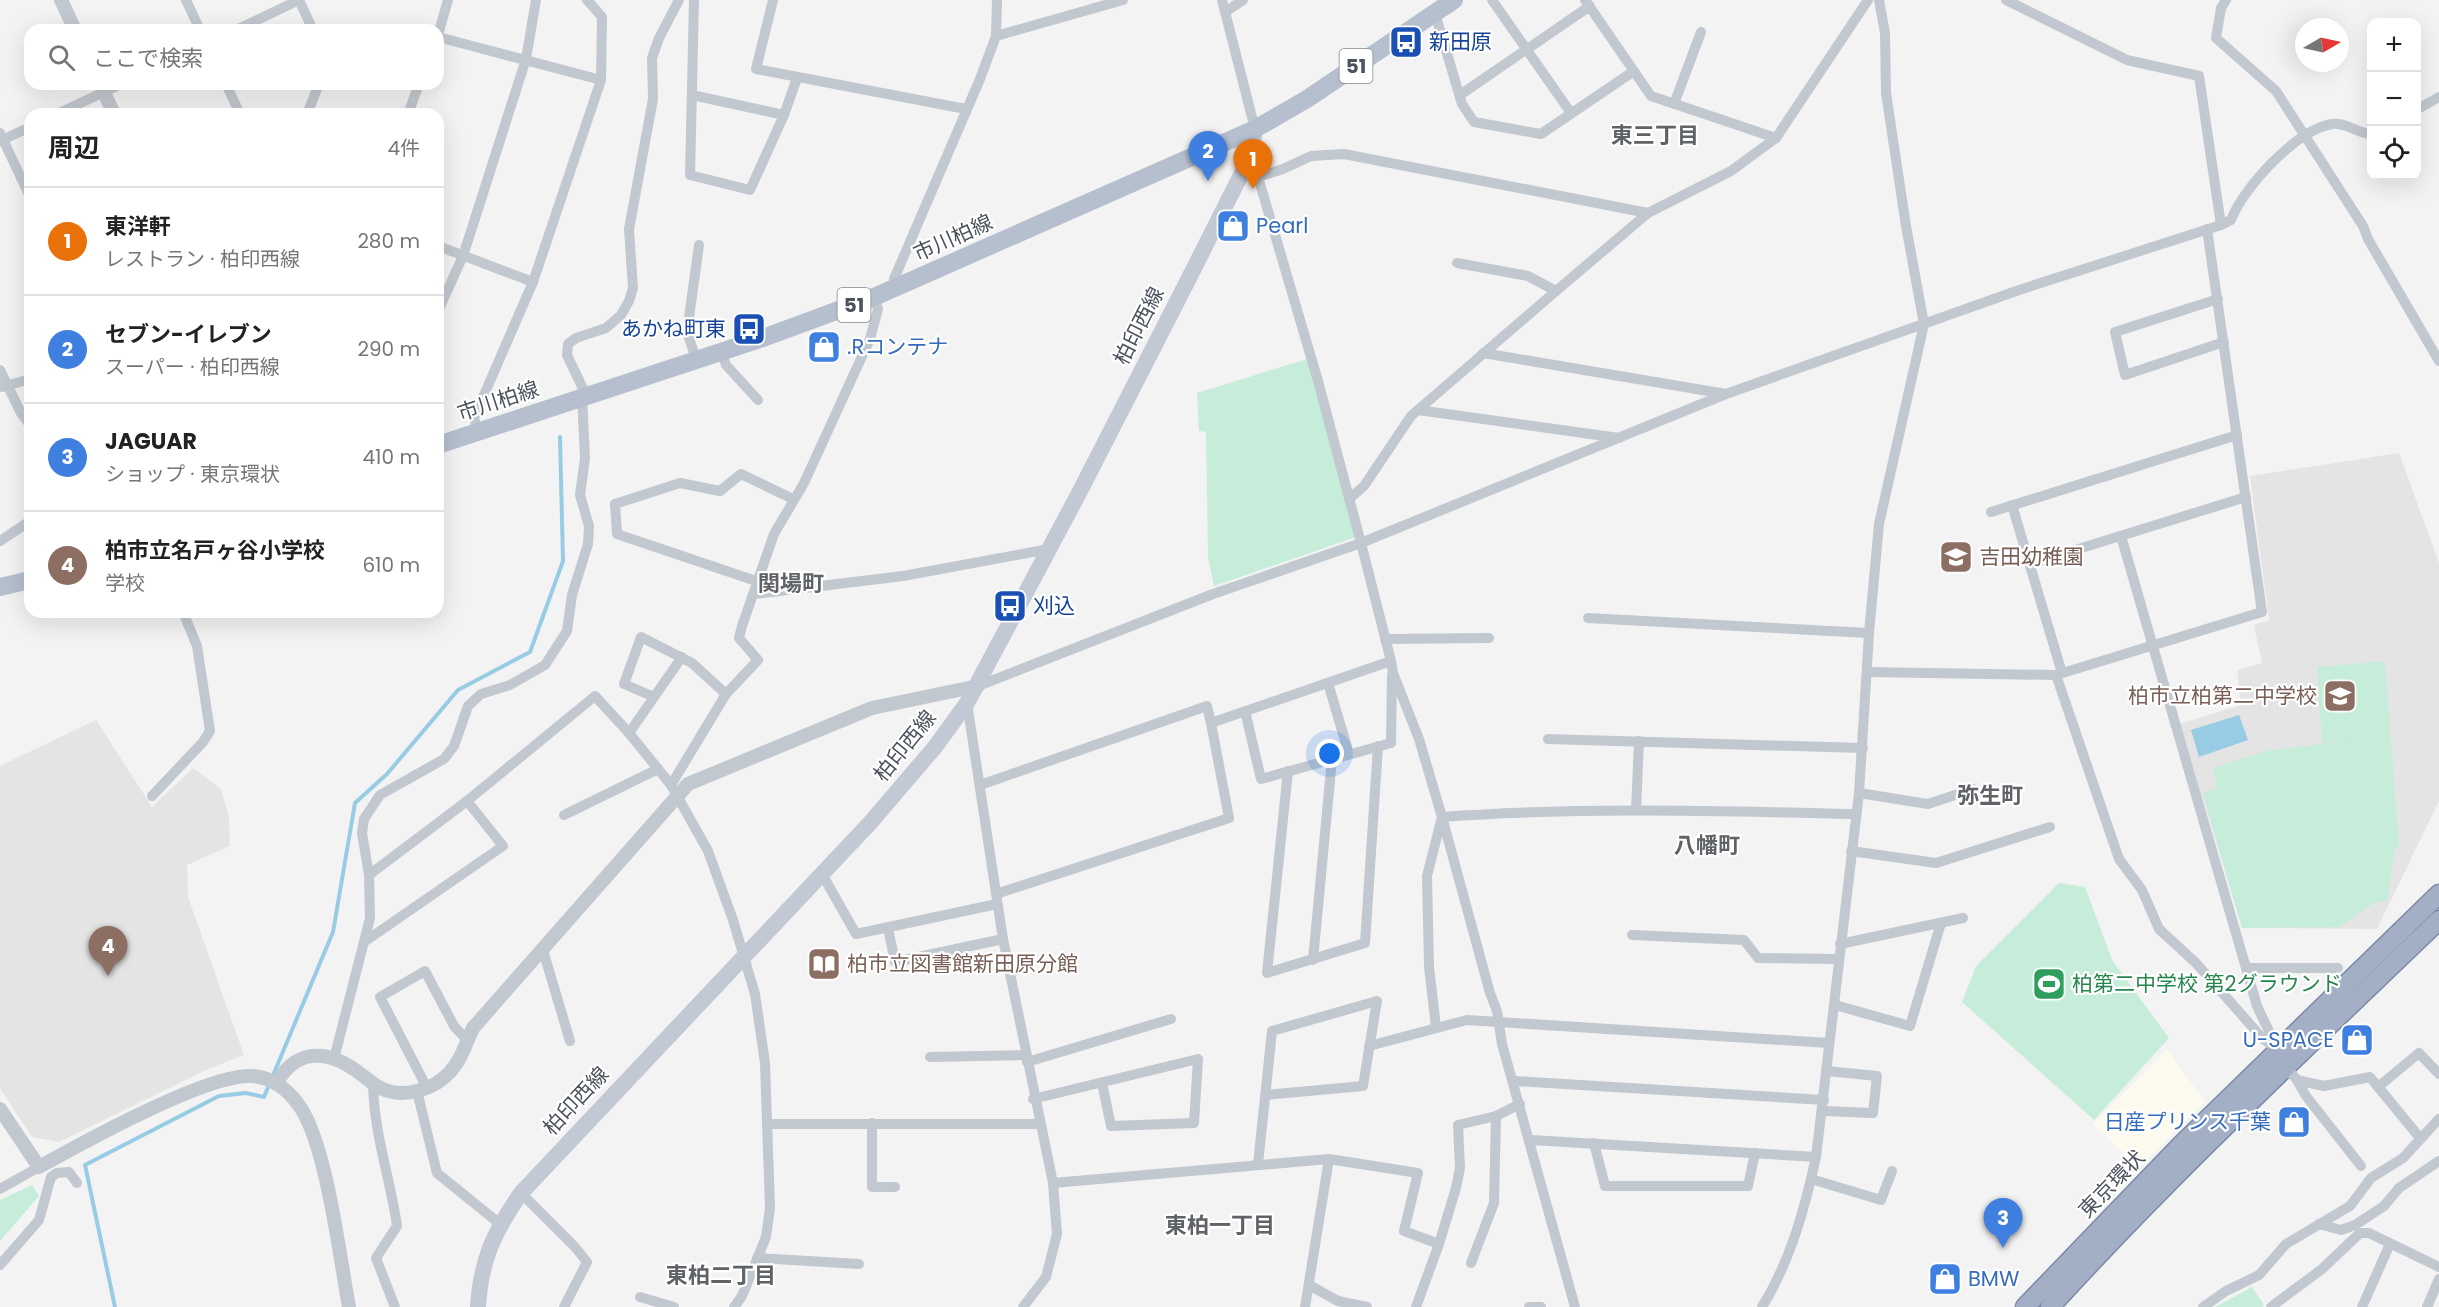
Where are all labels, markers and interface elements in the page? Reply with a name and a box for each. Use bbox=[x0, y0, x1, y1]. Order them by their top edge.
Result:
north arrow bbox=[2295, 18, 2349, 72]
map controls bbox=[2367, 18, 2421, 180]
button: + bbox=[2367, 18, 2421, 72]
search box bbox=[24, 24, 444, 90]
bus stop icon: 新田原 bbox=[1388, 24, 1424, 60]
place label: 新田原 bbox=[1429, 27, 1492, 56]
icon: search bbox=[45, 41, 78, 74]
text: ここで検索 bbox=[93, 43, 203, 74]
road number: 51 bbox=[1340, 49, 1372, 83]
button: − bbox=[2367, 72, 2421, 126]
district label: 東三丁目 bbox=[1611, 120, 1699, 151]
button: locate bbox=[2367, 126, 2421, 180]
text: 周辺 bbox=[48, 130, 100, 166]
pin: 2 bbox=[1188, 132, 1228, 181]
text: 4件 bbox=[387, 134, 420, 162]
pin: 1 bbox=[1234, 140, 1272, 189]
street label: 市川柏線 bbox=[909, 207, 997, 268]
shop icon: Pearl bbox=[1215, 208, 1251, 244]
text: 東洋軒 bbox=[105, 211, 171, 242]
place label: Pearl bbox=[1256, 211, 1308, 240]
text: 1 bbox=[64, 227, 71, 255]
text: 280 m bbox=[357, 227, 420, 255]
text: レストラン · 柏印西線 bbox=[105, 245, 300, 273]
street label: 柏印西線 bbox=[1107, 282, 1171, 370]
road number: 51 bbox=[838, 288, 870, 322]
bus stop icon: あかね町東 bbox=[731, 311, 767, 347]
place label: あかね町東 bbox=[621, 314, 726, 343]
text: セブン-イレブン bbox=[105, 319, 272, 350]
shop icon: .Rコンテナ bbox=[806, 329, 842, 365]
place label: .Rコンテナ bbox=[847, 332, 948, 361]
text: 2 bbox=[62, 335, 73, 363]
text: 290 m bbox=[357, 335, 420, 363]
text: スーパー · 柏印西線 bbox=[105, 353, 280, 381]
street label: 市川柏線 bbox=[453, 374, 542, 427]
text: JAGUAR bbox=[105, 426, 197, 457]
text: 3 bbox=[61, 443, 74, 471]
text: 410 m bbox=[363, 443, 420, 471]
text: ショップ · 東京環状 bbox=[105, 460, 280, 488]
text: 柏市立名戸ヶ谷小学校 bbox=[105, 535, 325, 566]
school or university icon: 吉田幼稚園 bbox=[1938, 539, 1974, 575]
place label: 吉田幼稚園 bbox=[1979, 542, 2084, 571]
text: 4 bbox=[61, 551, 74, 579]
text: 610 m bbox=[362, 551, 420, 579]
district label: 関場町 bbox=[758, 568, 824, 599]
text: 学校 bbox=[105, 569, 145, 597]
bus stop icon: 刈込 bbox=[992, 588, 1028, 624]
place label: 刈込 bbox=[1033, 591, 1075, 620]
school or university icon: 柏市立柏第二中学校 bbox=[2322, 678, 2358, 714]
place label: 柏市立柏第二中学校 bbox=[2128, 681, 2317, 710]
street label: 柏印西線 bbox=[867, 704, 942, 787]
your location bbox=[1315, 739, 1344, 768]
district label: 弥生町 bbox=[1957, 780, 2023, 811]
district label: 八幡町 bbox=[1674, 830, 1740, 861]
pin: 4 bbox=[88, 926, 128, 976]
library icon: 柏市立図書館新田原分館 bbox=[806, 946, 842, 982]
place label: 柏市立図書館新田原分館 bbox=[847, 949, 1078, 978]
sports icon: 柏第二中学校 第2グラウンド bbox=[2031, 966, 2067, 1002]
place label: 柏第二中学校 第2グラウンド bbox=[2072, 969, 2342, 998]
shop icon: U-SPACE bbox=[2339, 1022, 2375, 1058]
place label: U-SPACE bbox=[2243, 1025, 2334, 1054]
street label: 柏印西線 bbox=[536, 1060, 615, 1141]
shop icon: 日産プリンス千葉 bbox=[2276, 1104, 2312, 1140]
place label: 日産プリンス千葉 bbox=[2103, 1107, 2271, 1136]
street label: 東京環状 bbox=[2072, 1143, 2151, 1224]
pin: 3 bbox=[1984, 1198, 2022, 1248]
district label: 東柏一丁目 bbox=[1165, 1210, 1275, 1241]
district label: 東柏二丁目 bbox=[666, 1260, 776, 1291]
shop icon: BMW bbox=[1927, 1261, 1963, 1297]
place label: BMW bbox=[1968, 1264, 2020, 1293]

